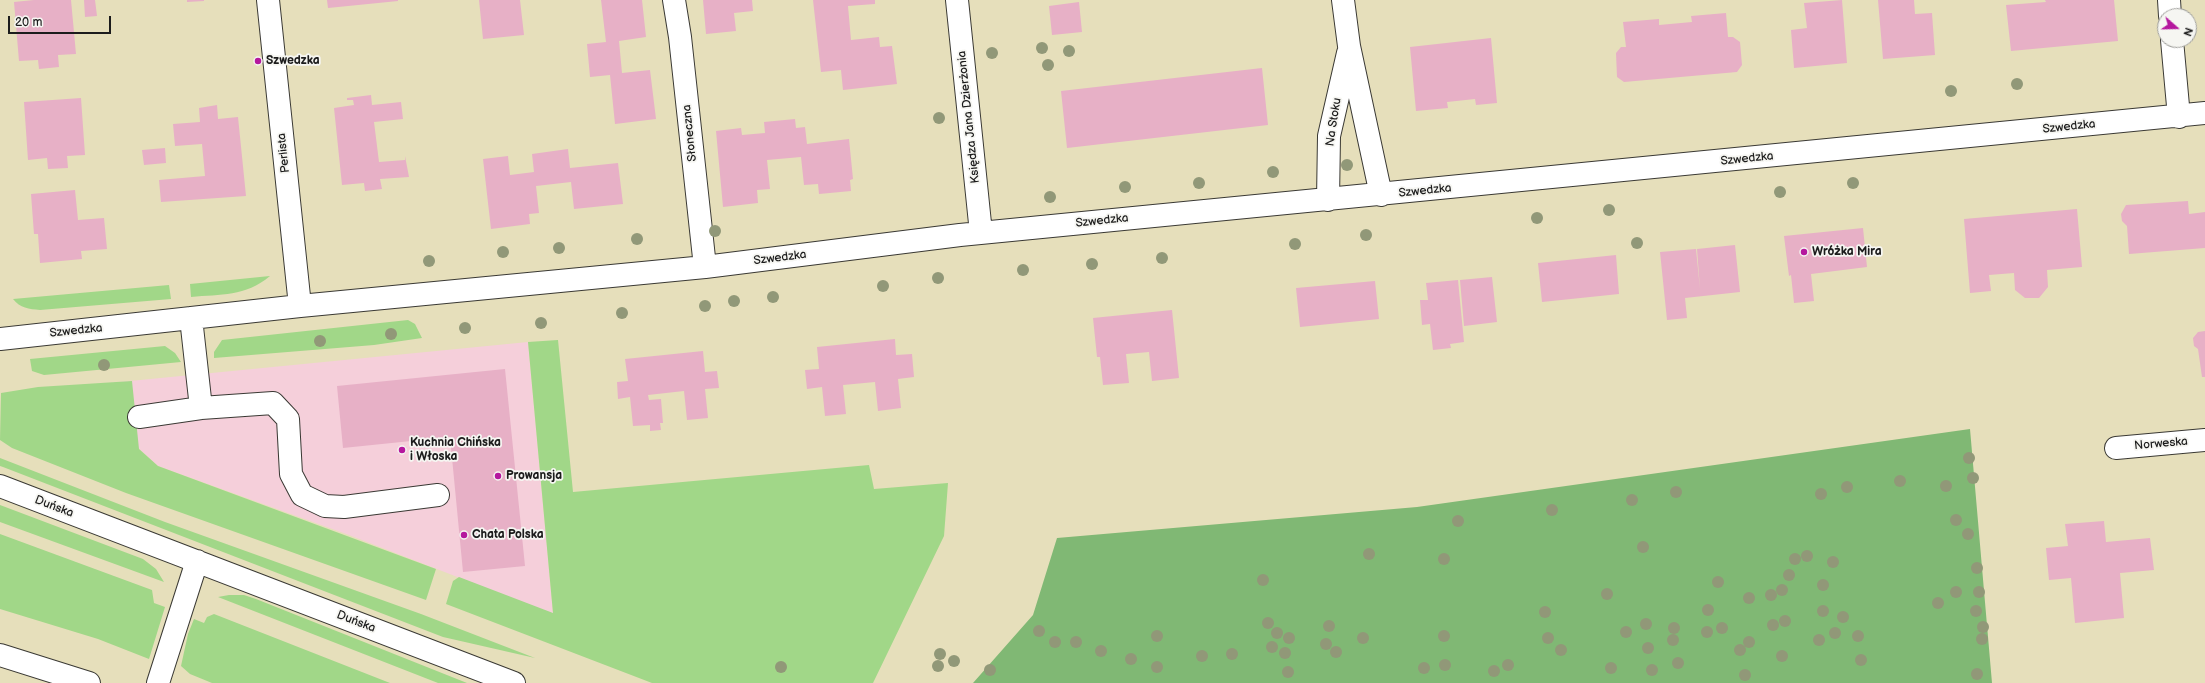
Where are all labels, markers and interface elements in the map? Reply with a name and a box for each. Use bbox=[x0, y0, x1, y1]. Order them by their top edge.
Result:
scale bar bbox=[10, 8, 113, 34]
north arrow bbox=[2157, 8, 2197, 48]
text: 20 m bbox=[15, 15, 42, 30]
text: N bbox=[2180, 26, 2195, 38]
street label: Księdza Jana Dzierżonia bbox=[955, 50, 983, 184]
place label: Szwedzka bbox=[266, 54, 320, 68]
marker: Szwedzka bbox=[253, 56, 263, 66]
street label: Na Stoku bbox=[1323, 97, 1345, 147]
street label: Słoneczna bbox=[680, 104, 700, 162]
street label: Szwedzka bbox=[2042, 117, 2096, 137]
street label: Perlista bbox=[275, 132, 293, 174]
street label: Szwedzka bbox=[1720, 149, 1774, 169]
street label: Szwedzka bbox=[1398, 181, 1452, 201]
street label: Szwedzka bbox=[1075, 211, 1129, 231]
place label: Wróżka Mira bbox=[1812, 245, 1882, 259]
marker: Wróżka Mira bbox=[1799, 247, 1809, 257]
street label: Szwedzka bbox=[753, 248, 807, 268]
street label: Szwedzka bbox=[49, 321, 103, 341]
street label: Norweska bbox=[2134, 434, 2188, 454]
place label: Kuchnia Chińska i Włoska bbox=[410, 436, 501, 464]
marker: Kuchnia Chińska i Włoska bbox=[397, 445, 407, 455]
place label: Prowansja bbox=[506, 469, 562, 483]
marker: Prowansja bbox=[493, 471, 503, 481]
street label: Duńska bbox=[33, 493, 75, 521]
place label: Chata Polska bbox=[472, 528, 544, 542]
marker: Chata Polska bbox=[459, 530, 469, 540]
street label: Duńska bbox=[335, 608, 377, 636]

